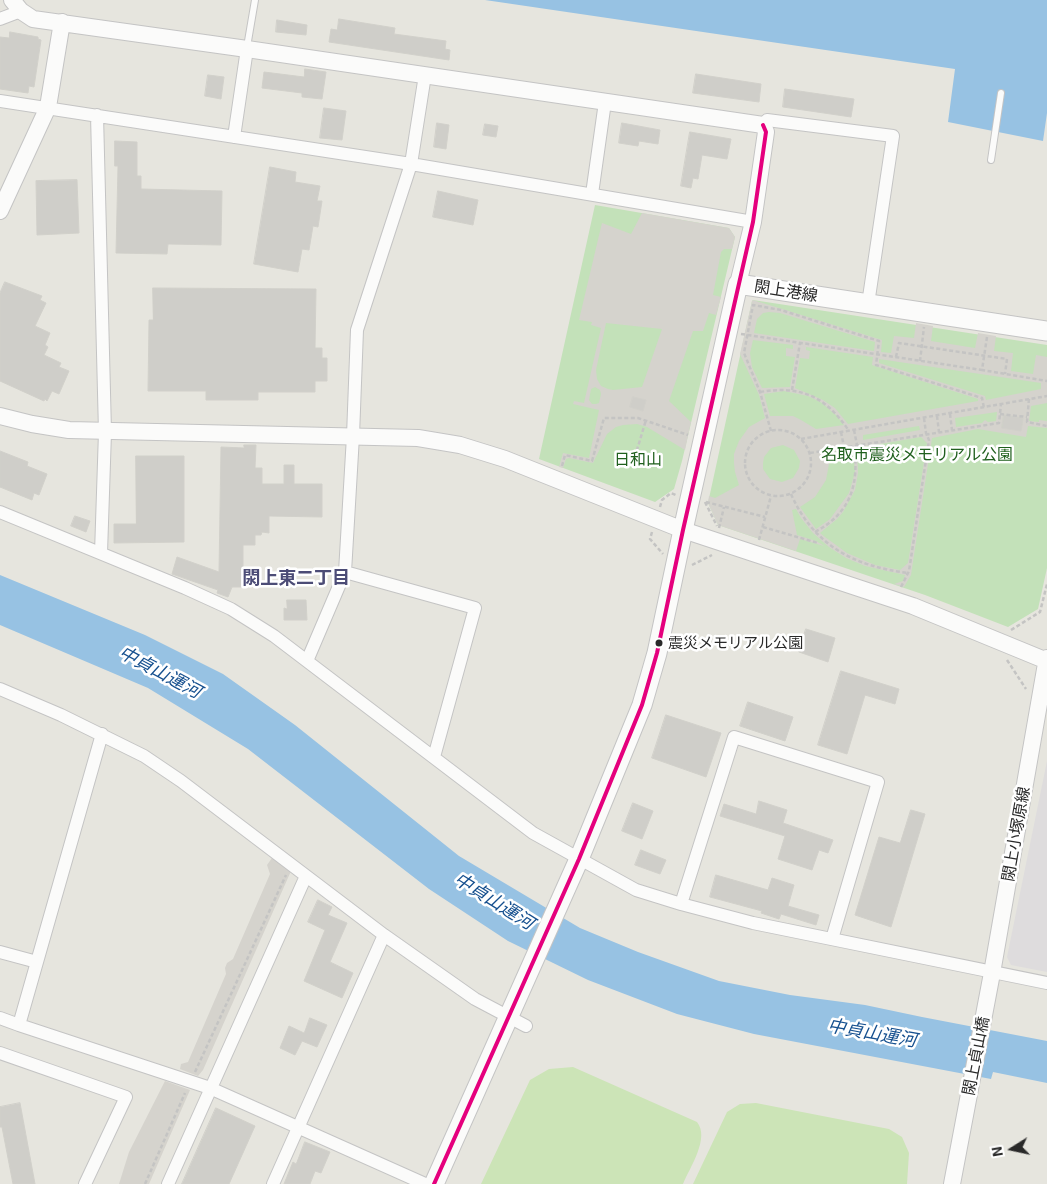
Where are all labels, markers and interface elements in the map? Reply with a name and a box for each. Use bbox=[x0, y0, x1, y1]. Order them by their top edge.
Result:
street label: 閖上港線 bbox=[753, 277, 819, 305]
park label: 名取市震災メモリアル公園 bbox=[821, 445, 1013, 465]
park label: 日和山 bbox=[614, 450, 662, 470]
district label: 閖上東二丁目 bbox=[242, 567, 350, 589]
place label: 震災メモリアル公園 bbox=[668, 634, 803, 652]
marker: 震災メモリアル公園 bbox=[654, 638, 664, 648]
water label: 中貞山運河 bbox=[115, 641, 205, 703]
street label: 閖上小塚原線 bbox=[998, 785, 1034, 883]
water label: 中貞山運河 bbox=[450, 868, 538, 934]
water label: 中貞山運河 bbox=[826, 1015, 918, 1051]
street label: 閖上貞山橋 bbox=[959, 1015, 993, 1097]
north arrow bbox=[987, 1124, 1037, 1174]
text: N bbox=[987, 1145, 1006, 1158]

